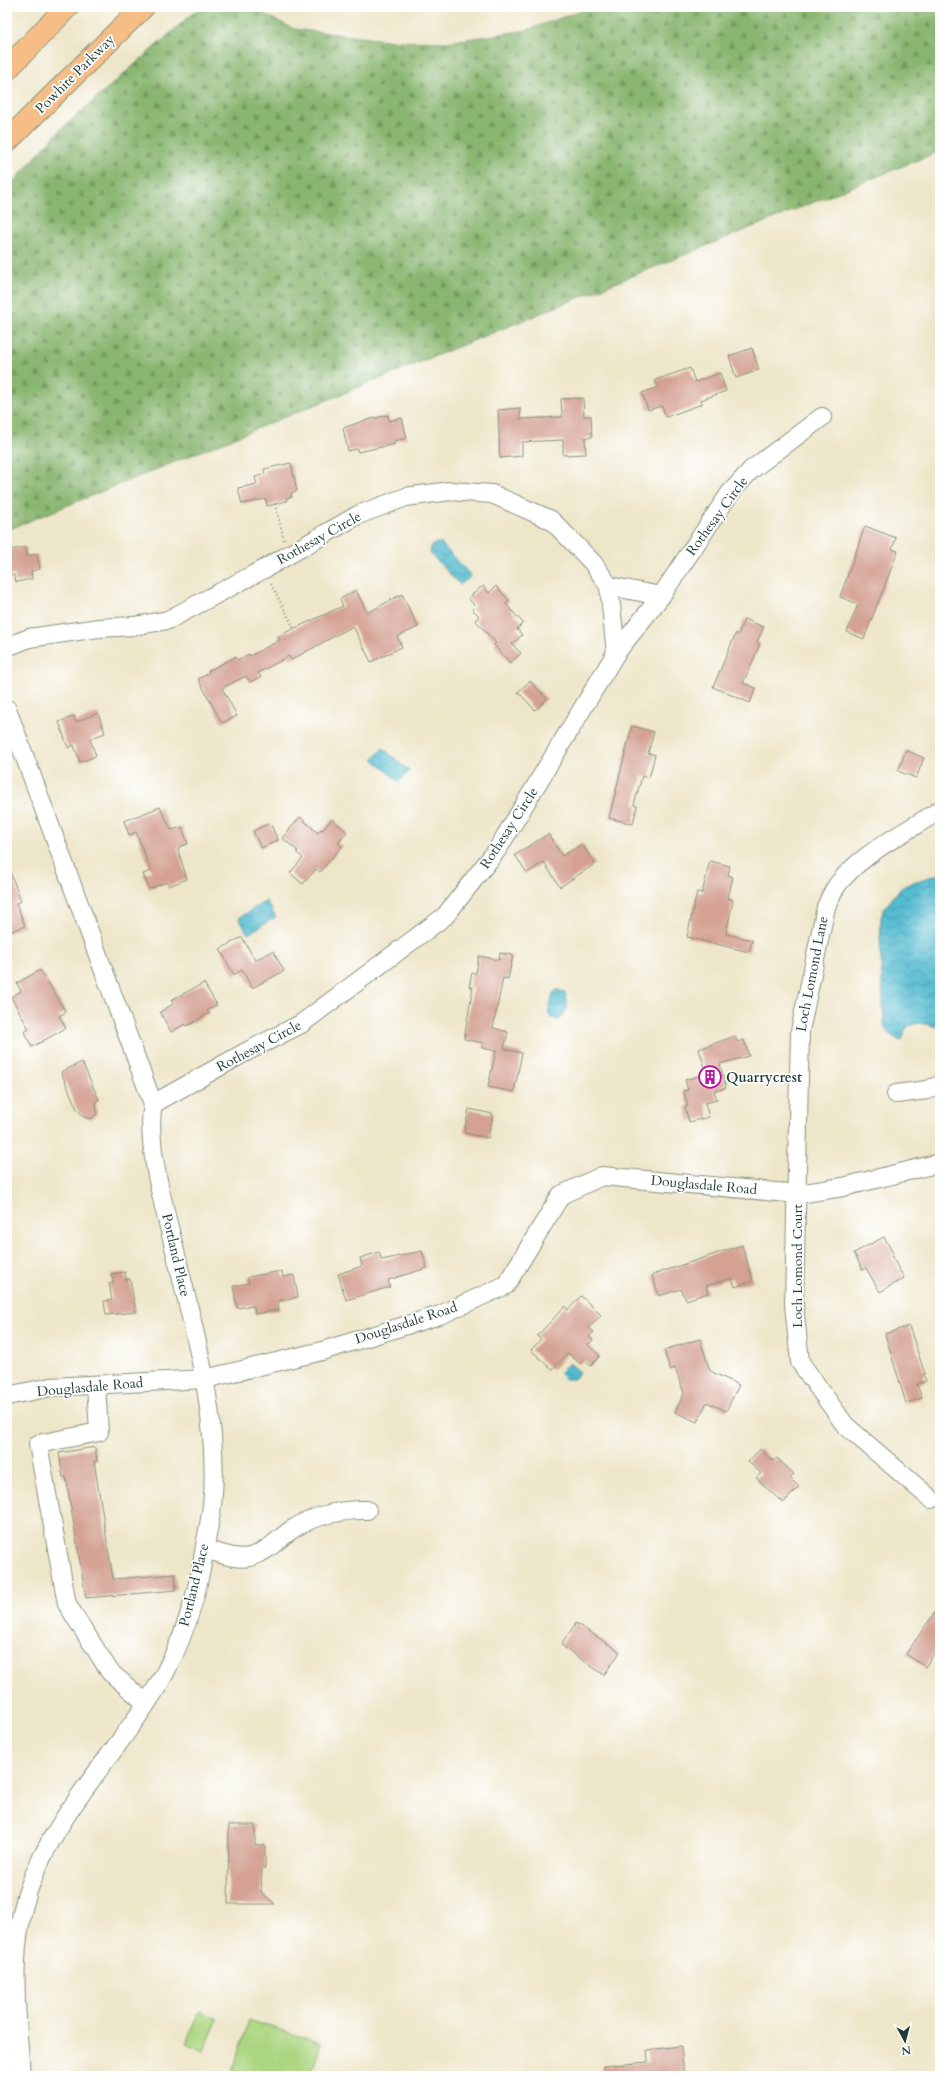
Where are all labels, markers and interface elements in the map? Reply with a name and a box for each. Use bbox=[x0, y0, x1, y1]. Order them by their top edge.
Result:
street label: Powhite Parkway bbox=[31, 30, 119, 118]
street label: Rothesay Circle bbox=[682, 473, 752, 559]
street label: Rothesay Circle bbox=[273, 507, 365, 569]
street label: Rothesay Circle bbox=[476, 784, 542, 872]
street label: Loch Lomond Lane bbox=[791, 915, 833, 1033]
street label: Rothesay Circle bbox=[213, 1016, 305, 1076]
building icon: Quarrycrest bbox=[697, 1064, 723, 1090]
place label: Quarrycrest bbox=[726, 1068, 802, 1087]
street label: Douglasdale Road bbox=[650, 1171, 759, 1199]
street label: Loch Lomond Court bbox=[788, 1203, 807, 1328]
street label: Portland Place bbox=[157, 1212, 195, 1298]
street label: Douglasdale Road bbox=[352, 1297, 460, 1349]
street label: Douglasdale Road bbox=[36, 1373, 145, 1401]
street label: Portland Place bbox=[175, 1542, 213, 1628]
north arrow bbox=[885, 2021, 925, 2061]
text: N bbox=[900, 2042, 912, 2059]

